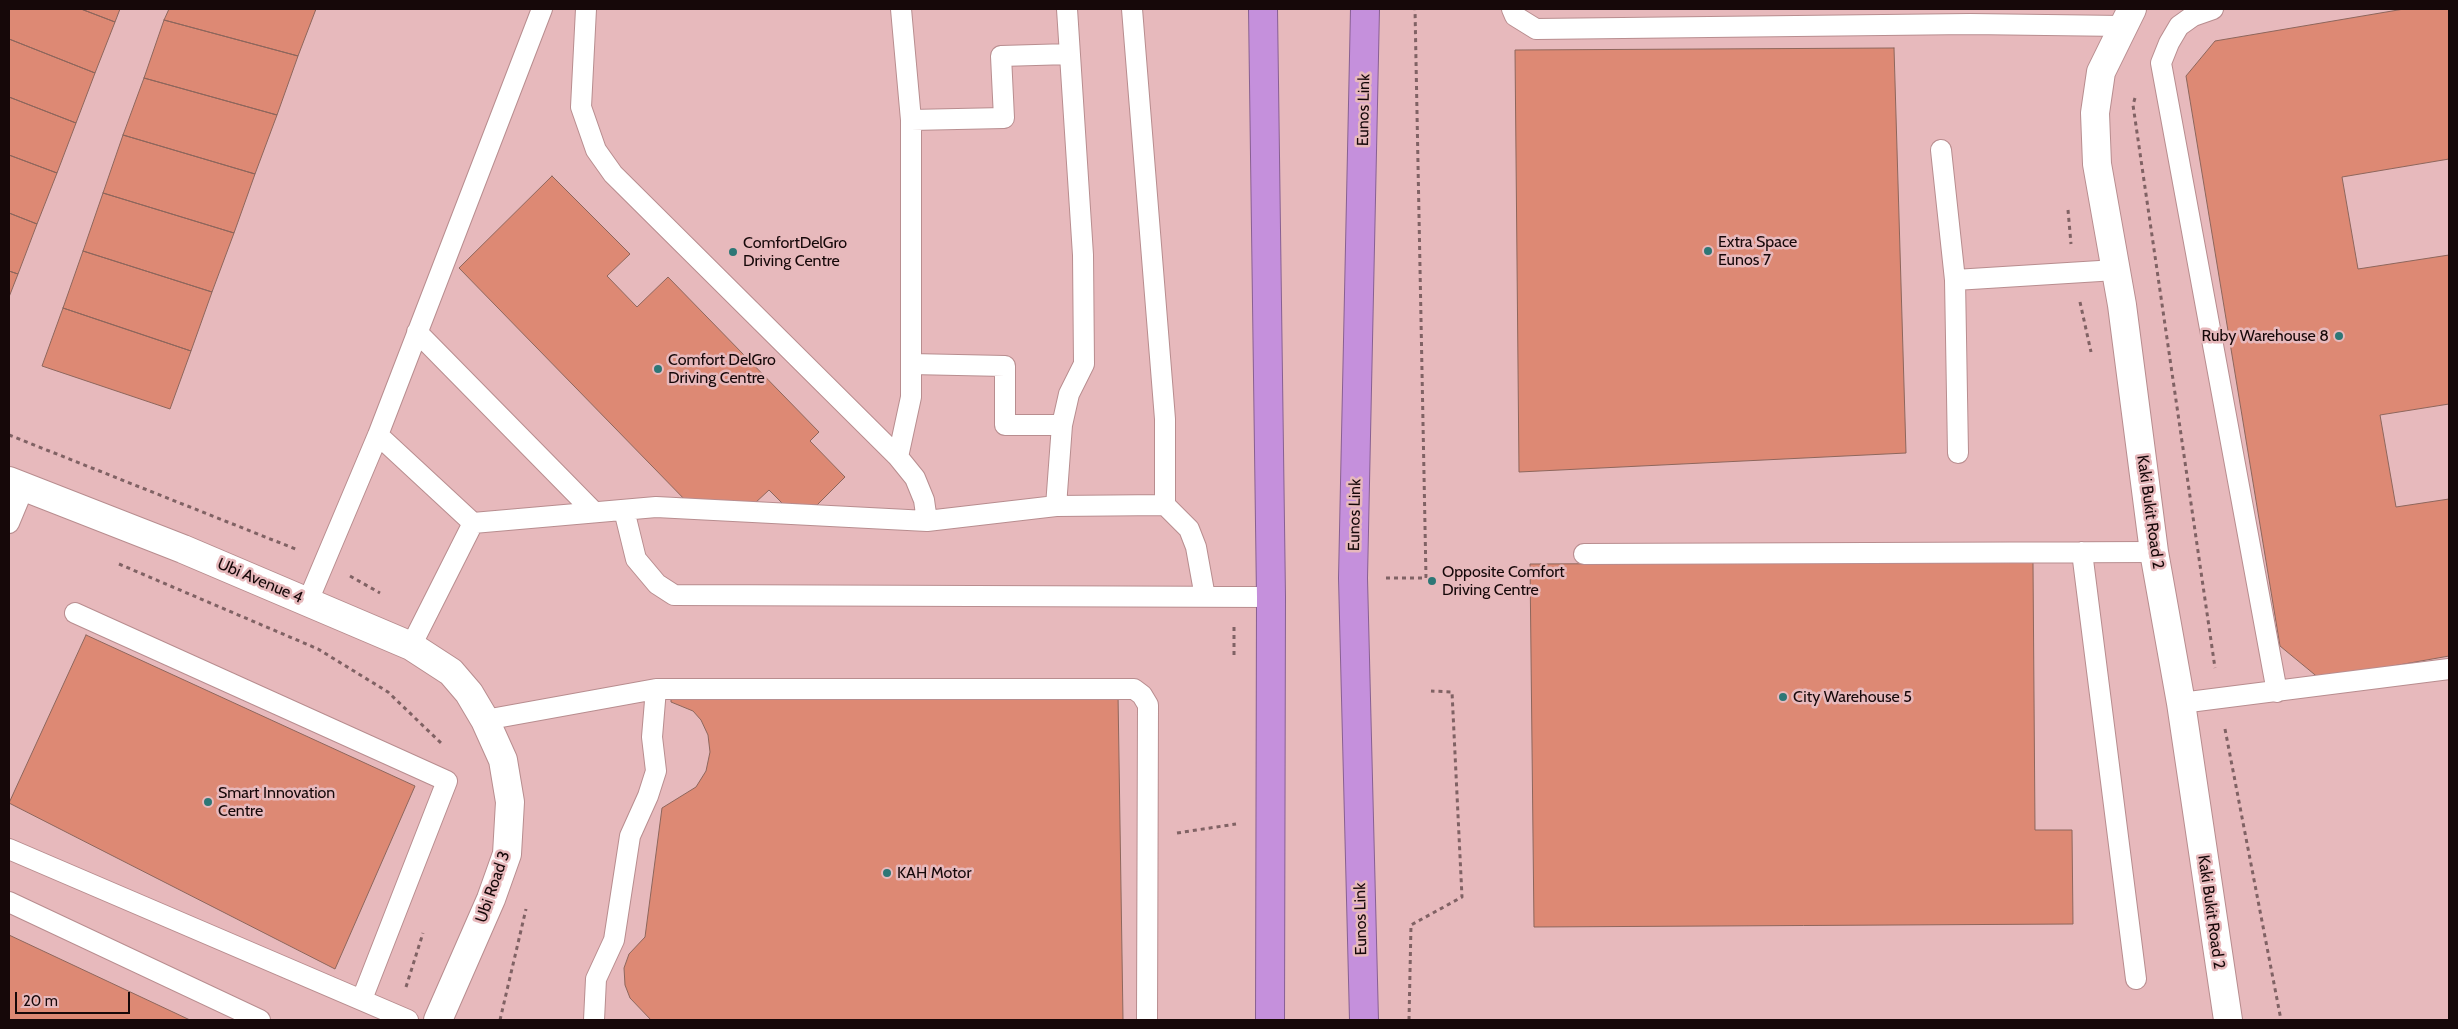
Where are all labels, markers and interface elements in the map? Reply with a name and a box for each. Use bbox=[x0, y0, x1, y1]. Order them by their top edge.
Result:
street label: Eunos Link bbox=[1354, 74, 1374, 146]
place label: Extra Space Eunos 7 bbox=[1718, 232, 1797, 270]
place label: ComfortDelGro Driving Centre bbox=[743, 233, 847, 271]
marker: Extra Space Eunos 7 bbox=[1702, 245, 1714, 257]
marker: ComfortDelGro Driving Centre bbox=[727, 246, 739, 258]
place label: Ruby Warehouse 8 bbox=[2202, 326, 2329, 346]
marker: Ruby Warehouse 8 bbox=[2333, 330, 2345, 342]
place label: Comfort DelGro Driving Centre bbox=[668, 350, 776, 388]
marker: Comfort DelGro Driving Centre bbox=[652, 363, 664, 375]
street label: Kaki Bukit Road 2 bbox=[2132, 454, 2168, 570]
street label: Eunos Link bbox=[1345, 479, 1365, 551]
street label: Ubi Avenue 4 bbox=[214, 554, 306, 608]
place label: Opposite Comfort Driving Centre bbox=[1442, 562, 1565, 600]
marker: Opposite Comfort Driving Centre bbox=[1426, 575, 1438, 587]
place label: City Warehouse 5 bbox=[1793, 687, 1912, 707]
marker: City Warehouse 5 bbox=[1777, 691, 1789, 703]
place label: Smart Innovation Centre bbox=[218, 783, 335, 821]
marker: Smart Innovation Centre bbox=[202, 796, 214, 808]
street label: Ubi Road 3 bbox=[472, 849, 514, 925]
street label: Kaki Bukit Road 2 bbox=[2193, 854, 2229, 970]
place label: KAH Motor bbox=[897, 863, 971, 883]
marker: KAH Motor bbox=[881, 867, 893, 879]
street label: Eunos Link bbox=[1351, 883, 1371, 955]
scale bar bbox=[18, 982, 132, 1014]
text: 20 m bbox=[23, 992, 58, 1010]

